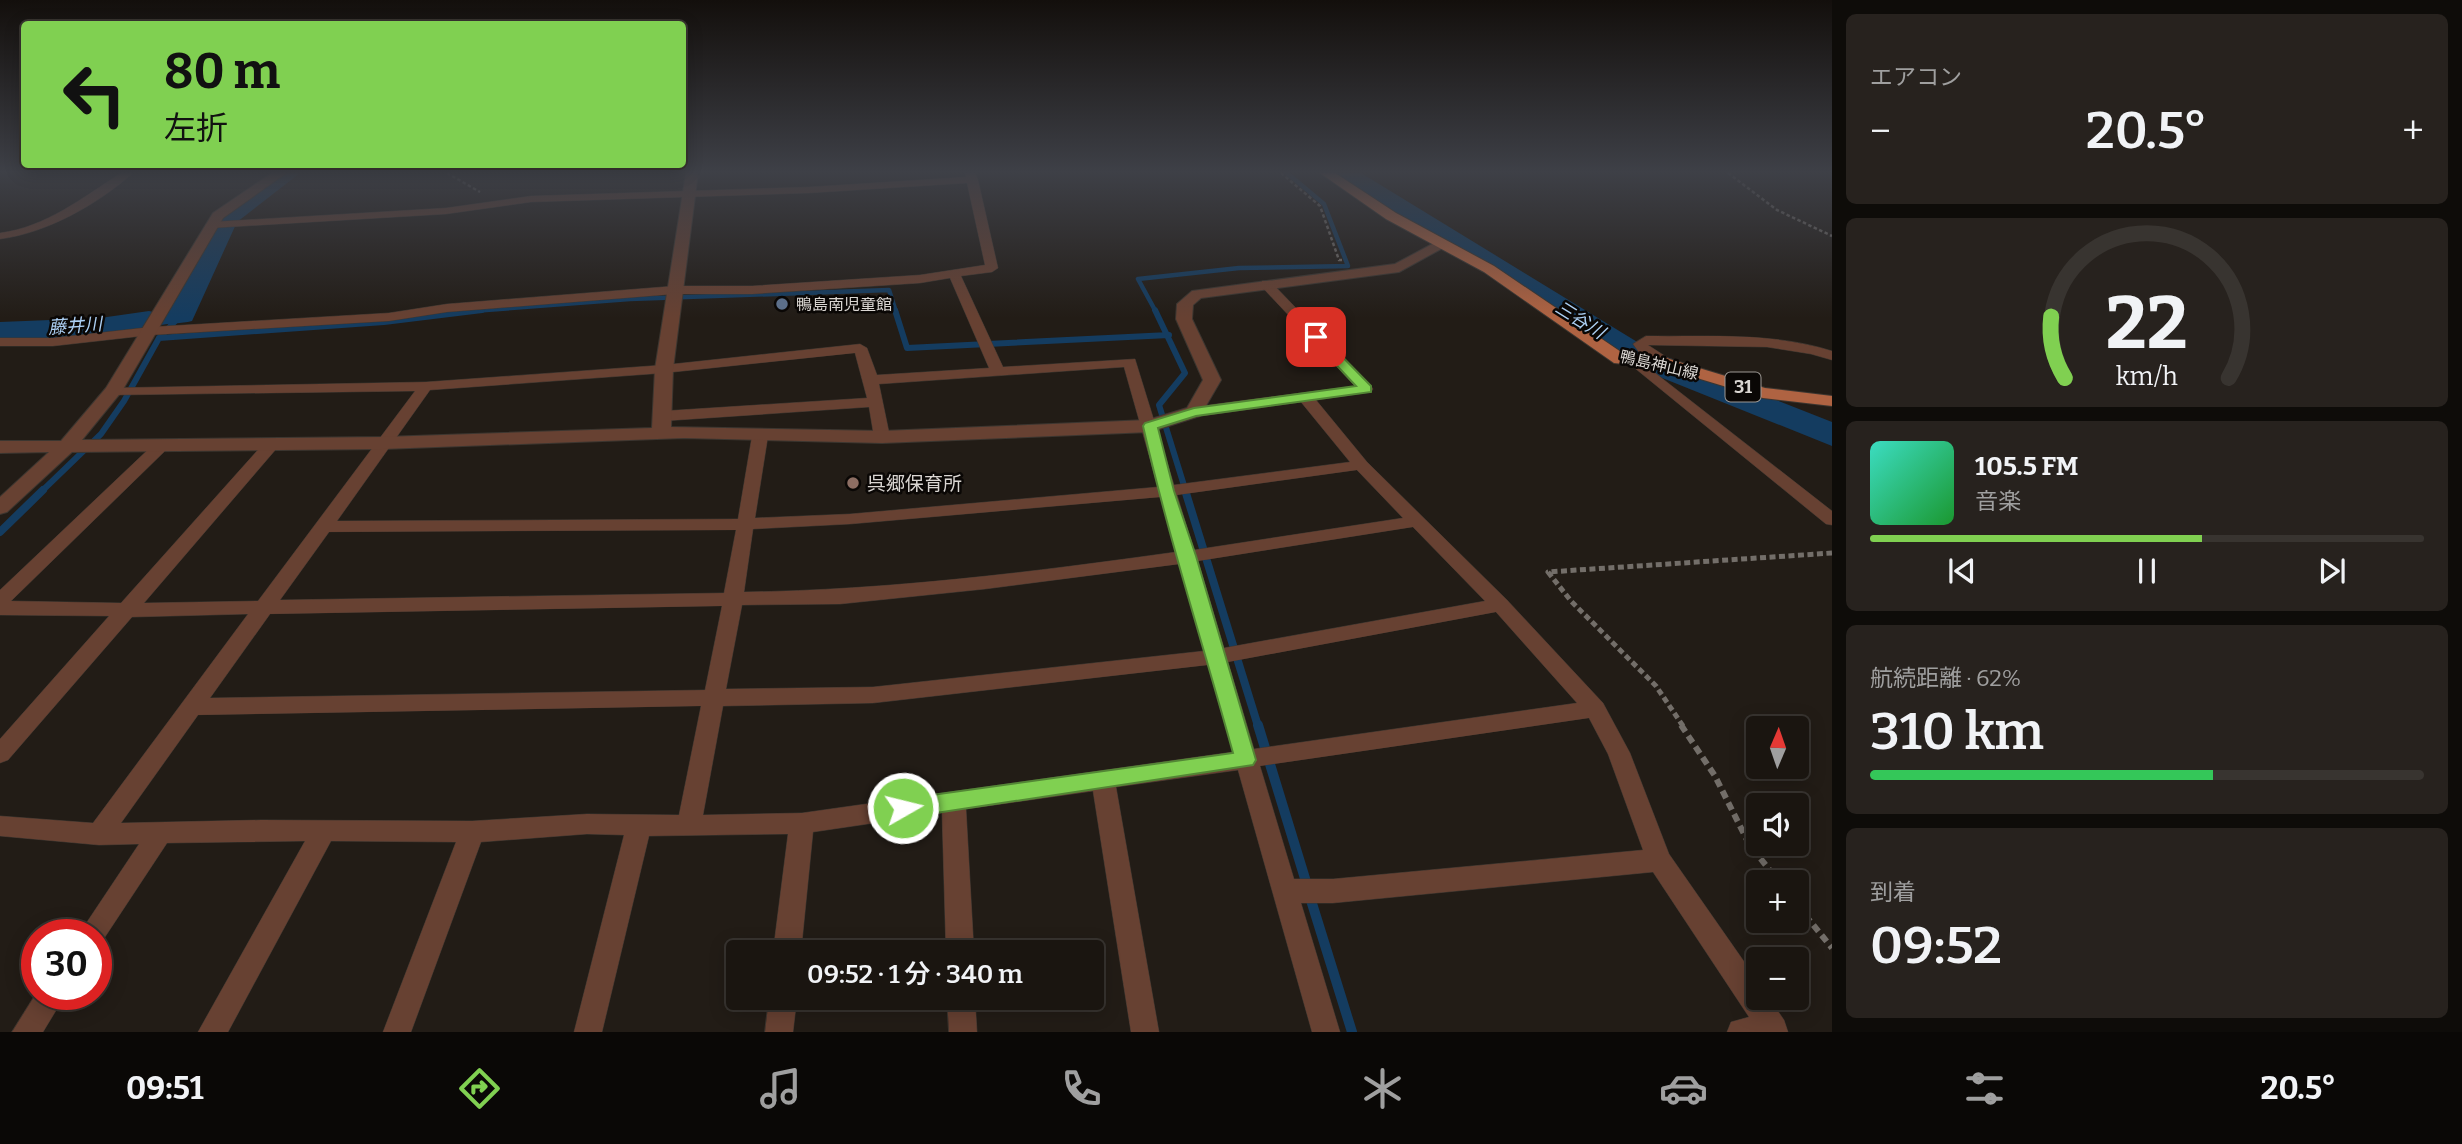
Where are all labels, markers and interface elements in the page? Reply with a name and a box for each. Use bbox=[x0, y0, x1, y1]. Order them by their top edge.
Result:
text: 80 m bbox=[164, 42, 280, 101]
icon: left bbox=[49, 49, 140, 140]
text: エアコン bbox=[1870, 63, 1962, 91]
text: 20.5° bbox=[2086, 99, 2208, 162]
text: − bbox=[1870, 108, 1891, 154]
text: + bbox=[2402, 108, 2424, 154]
text: 左折 bbox=[164, 109, 228, 147]
text: 22 bbox=[2106, 281, 2188, 368]
place label: 鴨島南児童館 bbox=[796, 295, 892, 314]
marker: 鴨島南児童館 bbox=[774, 296, 790, 312]
water label: 三谷川 bbox=[1551, 296, 1610, 345]
pin bbox=[1286, 307, 1346, 367]
water label: 藤井川 bbox=[47, 313, 105, 339]
icon: arrive bbox=[1297, 318, 1335, 356]
street label: 鴨島神山線 bbox=[1618, 347, 1700, 383]
text: km/h bbox=[2116, 362, 2178, 392]
road number: 31 bbox=[1726, 372, 1760, 402]
text: 105.5 FM bbox=[1975, 451, 2078, 482]
place label: 呉郷保育所 bbox=[867, 472, 962, 495]
marker: 呉郷保育所 bbox=[845, 475, 861, 491]
text: 音楽 bbox=[1975, 487, 2021, 515]
icon: previous bbox=[1943, 552, 1981, 590]
icon: pause bbox=[2128, 552, 2166, 590]
icon: next bbox=[2313, 552, 2351, 590]
text: 航続距離 · 62% bbox=[1870, 664, 2021, 692]
text: 310 km bbox=[1870, 700, 2044, 763]
north arrow bbox=[1746, 716, 1810, 779]
map controls bbox=[1746, 716, 1809, 1010]
position arrow bbox=[866, 771, 940, 845]
button: sound bbox=[1746, 793, 1809, 856]
button: + bbox=[1746, 870, 1809, 933]
text: 到着 bbox=[1870, 878, 1916, 906]
text: 09:52 bbox=[1870, 914, 2002, 977]
speed limit sign: 30 bbox=[21, 919, 112, 1010]
button: − bbox=[1746, 947, 1809, 1010]
text: 09:52 · 1 分 · 340 m bbox=[807, 959, 1023, 990]
icon: directions bbox=[455, 1064, 504, 1113]
icon: music bbox=[756, 1064, 805, 1113]
icon: phone bbox=[1057, 1064, 1106, 1113]
icon: climate bbox=[1358, 1064, 1407, 1113]
icon: car bbox=[1659, 1064, 1708, 1113]
icon: filters bbox=[1960, 1064, 2009, 1113]
text: 09:51 bbox=[126, 1069, 204, 1107]
text: 20.5° bbox=[2260, 1069, 2336, 1107]

